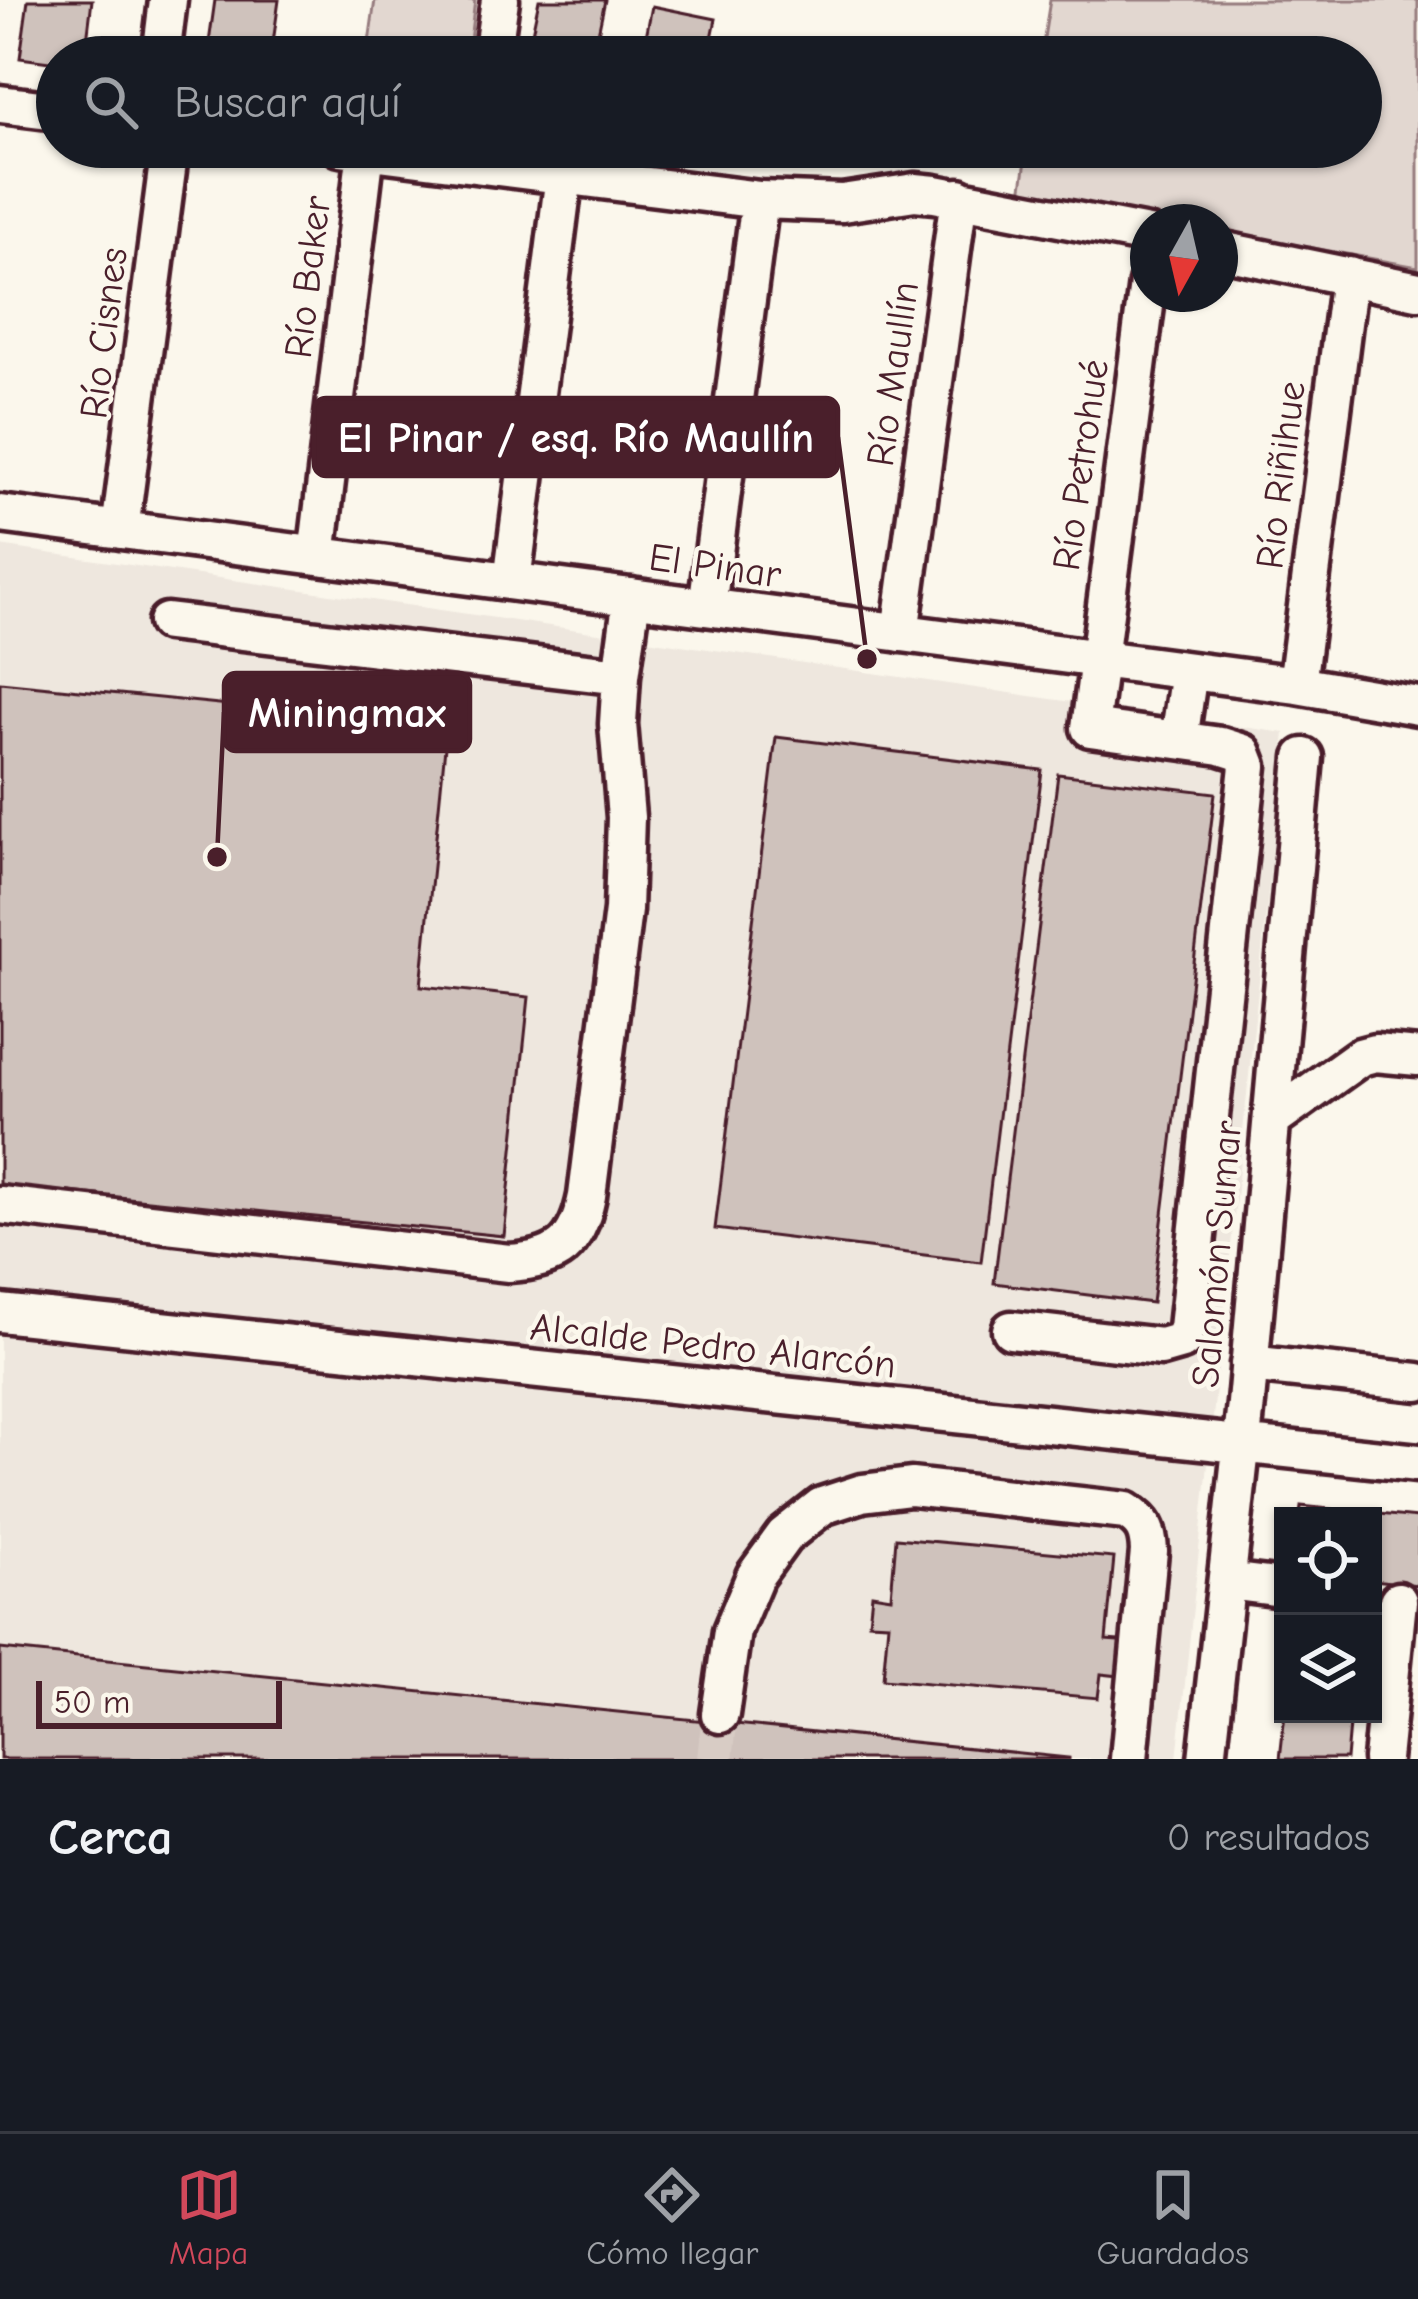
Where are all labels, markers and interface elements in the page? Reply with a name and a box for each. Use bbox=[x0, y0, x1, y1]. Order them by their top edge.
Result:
search box bbox=[36, 36, 1382, 168]
icon: search bbox=[78, 69, 144, 135]
text: Buscar aquí bbox=[174, 76, 401, 128]
street label: Río Baker bbox=[276, 193, 340, 361]
north arrow bbox=[1130, 204, 1238, 312]
street label: Río Cisnes bbox=[71, 245, 137, 421]
street label: Río Maullín bbox=[858, 279, 928, 469]
street label: Río Petrohué bbox=[1044, 357, 1118, 573]
street label: Río Riñihue bbox=[1247, 379, 1315, 571]
callout: El Pinar / esq. Río Maullín bbox=[314, 398, 838, 476]
text: El Pinar / esq. Río Maullín bbox=[338, 414, 814, 463]
street label: El Pinar bbox=[646, 534, 784, 598]
callout: Miningmax bbox=[224, 673, 470, 751]
text: Miningmax bbox=[248, 689, 447, 738]
street label: Salomón Sumar bbox=[1183, 1118, 1251, 1389]
street label: Alcalde Pedro Alarcón bbox=[528, 1304, 898, 1388]
map controls bbox=[1274, 1507, 1382, 1723]
button: locate bbox=[1274, 1507, 1382, 1615]
button: layers bbox=[1274, 1615, 1382, 1723]
scale bar bbox=[36, 1675, 282, 1728]
text: 50 m bbox=[54, 1683, 130, 1721]
text: Cerca bbox=[48, 1808, 173, 1867]
text: 0 resultados bbox=[1167, 1815, 1370, 1860]
tab: Mapa bbox=[169, 2162, 248, 2272]
tab: Cómo llegar bbox=[586, 2162, 758, 2272]
tab: Guardados bbox=[1096, 2162, 1249, 2272]

